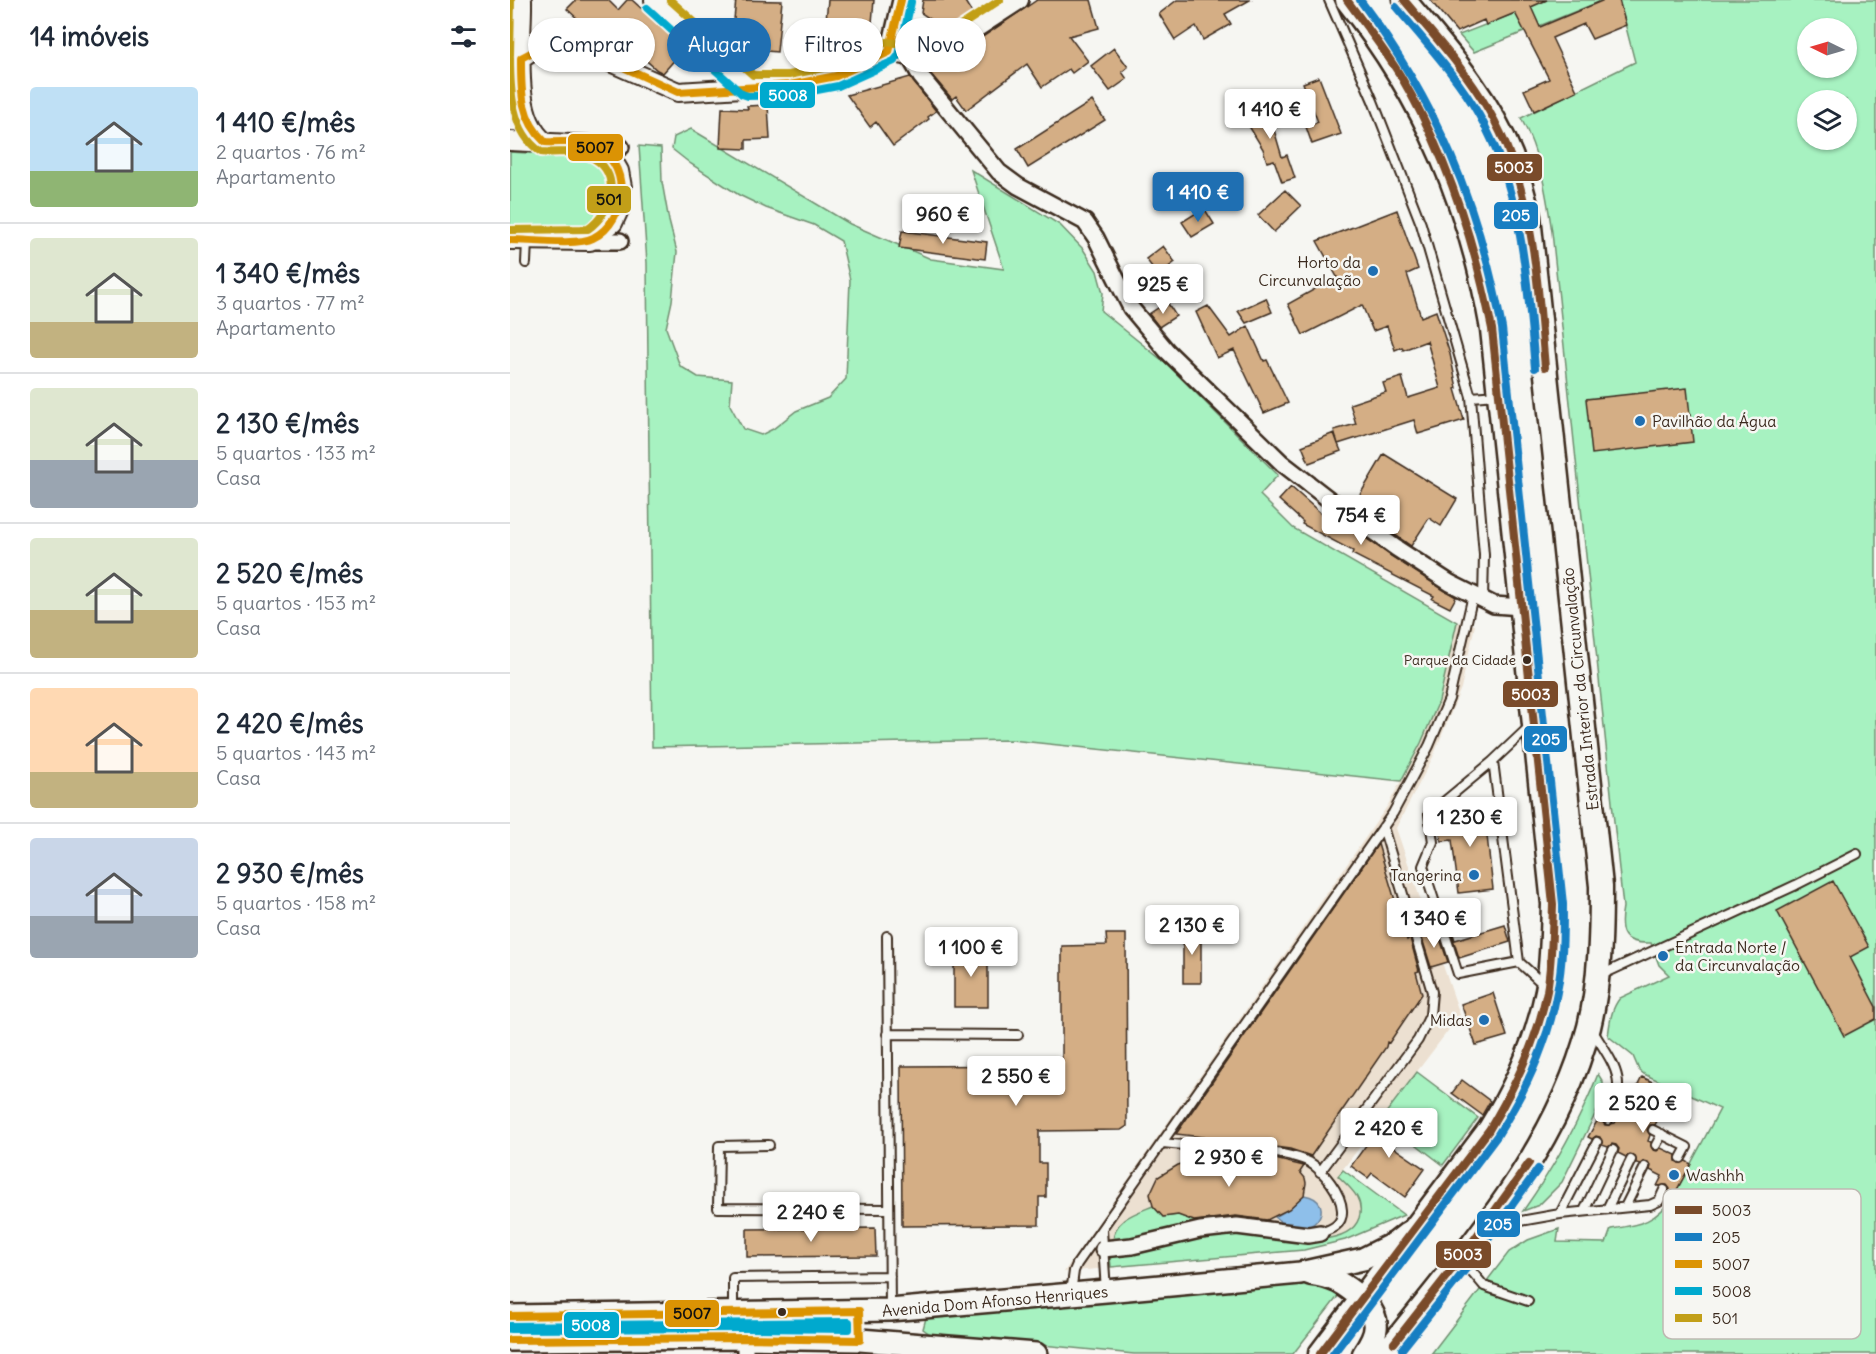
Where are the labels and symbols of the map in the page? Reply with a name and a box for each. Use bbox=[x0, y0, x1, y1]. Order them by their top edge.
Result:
north arrow bbox=[1797, 18, 1857, 78]
line badge: 5008 bbox=[759, 81, 816, 109]
text: 5008 bbox=[768, 85, 808, 105]
pin: 1 410 € bbox=[1215, 89, 1325, 140]
line badge: 5007 bbox=[567, 133, 624, 162]
text: 5007 bbox=[576, 137, 614, 157]
line badge: 5003 bbox=[1486, 153, 1543, 182]
text: 5003 bbox=[1494, 157, 1534, 177]
pin: 1 410 € bbox=[1143, 172, 1253, 223]
line badge: 501 bbox=[586, 185, 632, 214]
text: 501 bbox=[596, 189, 622, 209]
pin: 960 € bbox=[901, 194, 985, 245]
line badge: 205 bbox=[1493, 201, 1539, 230]
text: 205 bbox=[1502, 205, 1530, 225]
place label: Horto da Circunvalação bbox=[1258, 252, 1361, 290]
pin: 925 € bbox=[1121, 264, 1205, 315]
marker: Horto da Circunvalação bbox=[1366, 264, 1380, 278]
place label: Pavilhão da Água bbox=[1652, 411, 1776, 431]
marker: Pavilhão da Água bbox=[1633, 414, 1647, 428]
pin: 754 € bbox=[1319, 495, 1403, 546]
street label: Estrada Interior da Circunvalação bbox=[1557, 567, 1603, 811]
place label: Parque da Cidade bbox=[1404, 651, 1516, 669]
marker: Parque da Cidade bbox=[1521, 654, 1533, 666]
line badge: 5003 bbox=[1502, 680, 1559, 708]
text: 5003 bbox=[1511, 684, 1551, 704]
line badge: 205 bbox=[1523, 725, 1568, 753]
text: 205 bbox=[1532, 729, 1560, 749]
pin: 1 230 € bbox=[1415, 797, 1525, 848]
place label: Tangerina bbox=[1390, 865, 1462, 885]
marker: Tangerina bbox=[1467, 868, 1481, 882]
pin: 1 340 € bbox=[1379, 898, 1489, 949]
pin: 2 130 € bbox=[1137, 905, 1247, 956]
pin: 1 100 € bbox=[916, 927, 1026, 978]
place label: Entrada Norte / da Circunvalação bbox=[1675, 937, 1800, 975]
marker: Entrada Norte / da Circunvalação bbox=[1656, 949, 1670, 963]
place label: Midas bbox=[1430, 1010, 1472, 1030]
marker: Midas bbox=[1477, 1013, 1491, 1027]
pin: 2 550 € bbox=[961, 1056, 1071, 1107]
pin: 2 520 € bbox=[1588, 1083, 1698, 1134]
pin: 2 420 € bbox=[1334, 1108, 1444, 1159]
pin: 2 930 € bbox=[1174, 1137, 1284, 1188]
place label: Washhh bbox=[1686, 1165, 1744, 1185]
marker: Washhh bbox=[1667, 1168, 1681, 1182]
legend bbox=[1663, 1189, 1861, 1339]
pin: 2 240 € bbox=[756, 1192, 866, 1243]
text: 5003 bbox=[1712, 1200, 1751, 1220]
line badge: 205 bbox=[1476, 1210, 1521, 1238]
text: 205 bbox=[1484, 1214, 1512, 1234]
text: 205 bbox=[1712, 1227, 1741, 1247]
line badge: 5003 bbox=[1435, 1240, 1492, 1269]
text: 5003 bbox=[1443, 1244, 1483, 1264]
text: 5007 bbox=[1712, 1254, 1750, 1274]
street label: Avenida Dom Afonso Henriques bbox=[881, 1281, 1109, 1321]
text: 5008 bbox=[1712, 1281, 1751, 1301]
line badge: 5007 bbox=[664, 1299, 720, 1328]
text: 5007 bbox=[673, 1303, 711, 1323]
unlabelled marker bbox=[776, 1306, 788, 1318]
text: 501 bbox=[1712, 1308, 1738, 1328]
line badge: 5008 bbox=[563, 1311, 620, 1339]
text: 5008 bbox=[571, 1315, 611, 1335]

